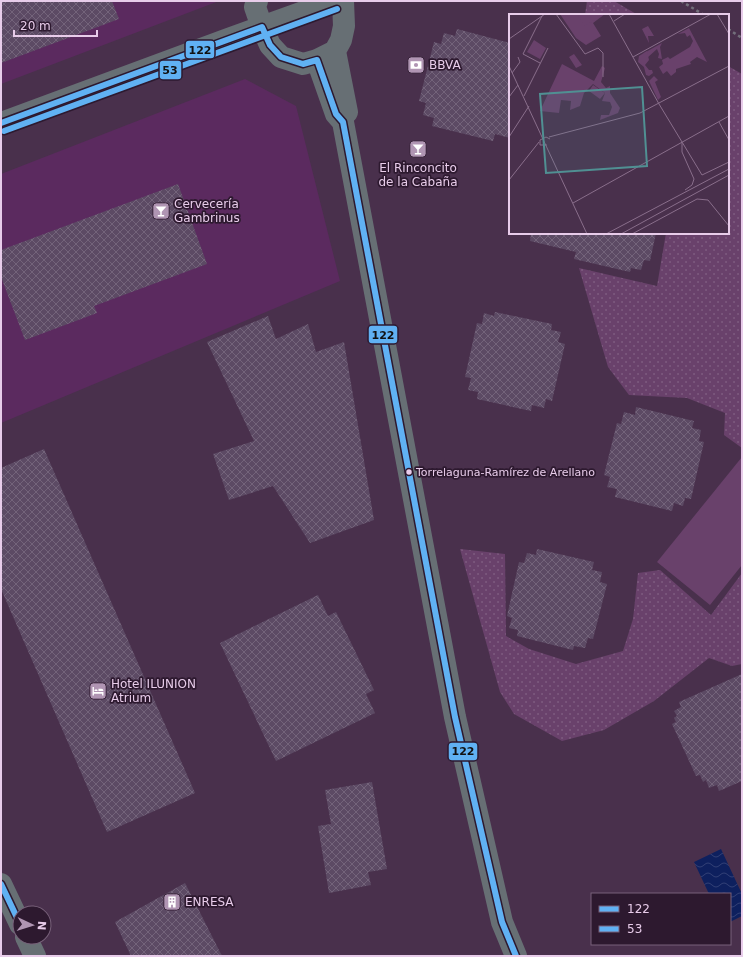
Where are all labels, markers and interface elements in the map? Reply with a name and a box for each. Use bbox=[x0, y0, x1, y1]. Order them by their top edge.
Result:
scale bar bbox=[14, 12, 97, 38]
inset map bbox=[509, 14, 729, 234]
text: 20 m bbox=[20, 19, 51, 33]
line badge: 122 bbox=[185, 40, 215, 59]
text: 122 bbox=[189, 44, 211, 57]
bank icon: BBVA bbox=[406, 55, 426, 75]
place label: BBVA bbox=[429, 58, 462, 72]
line badge: 53 bbox=[159, 60, 182, 80]
text: 53 bbox=[162, 64, 178, 77]
bar icon: El Rinconcito de la Cabaña bbox=[408, 139, 428, 159]
place label: El Rinconcito de la Cabaña bbox=[379, 161, 457, 189]
place label: Cervecería Gambrinus bbox=[174, 197, 240, 225]
bar icon: Cervecería Gambrinus bbox=[151, 201, 171, 221]
line badge: 122 bbox=[368, 325, 398, 344]
text: 122 bbox=[372, 329, 394, 342]
place label: Torrelaguna-Ramírez de Arellano bbox=[415, 466, 595, 479]
marker: Torrelaguna-Ramírez de Arellano bbox=[404, 467, 414, 477]
place label: Hotel ILUNION Atrium bbox=[111, 677, 196, 705]
hotel icon: Hotel ILUNION Atrium bbox=[88, 681, 108, 701]
line badge: 122 bbox=[448, 742, 478, 761]
text: 122 bbox=[452, 745, 474, 758]
building icon: ENRESA bbox=[162, 892, 182, 912]
legend bbox=[591, 893, 731, 945]
place label: ENRESA bbox=[185, 895, 234, 909]
text: 122 bbox=[627, 902, 650, 916]
north arrow bbox=[12, 905, 52, 945]
text: N bbox=[35, 921, 48, 931]
text: 53 bbox=[627, 922, 642, 936]

